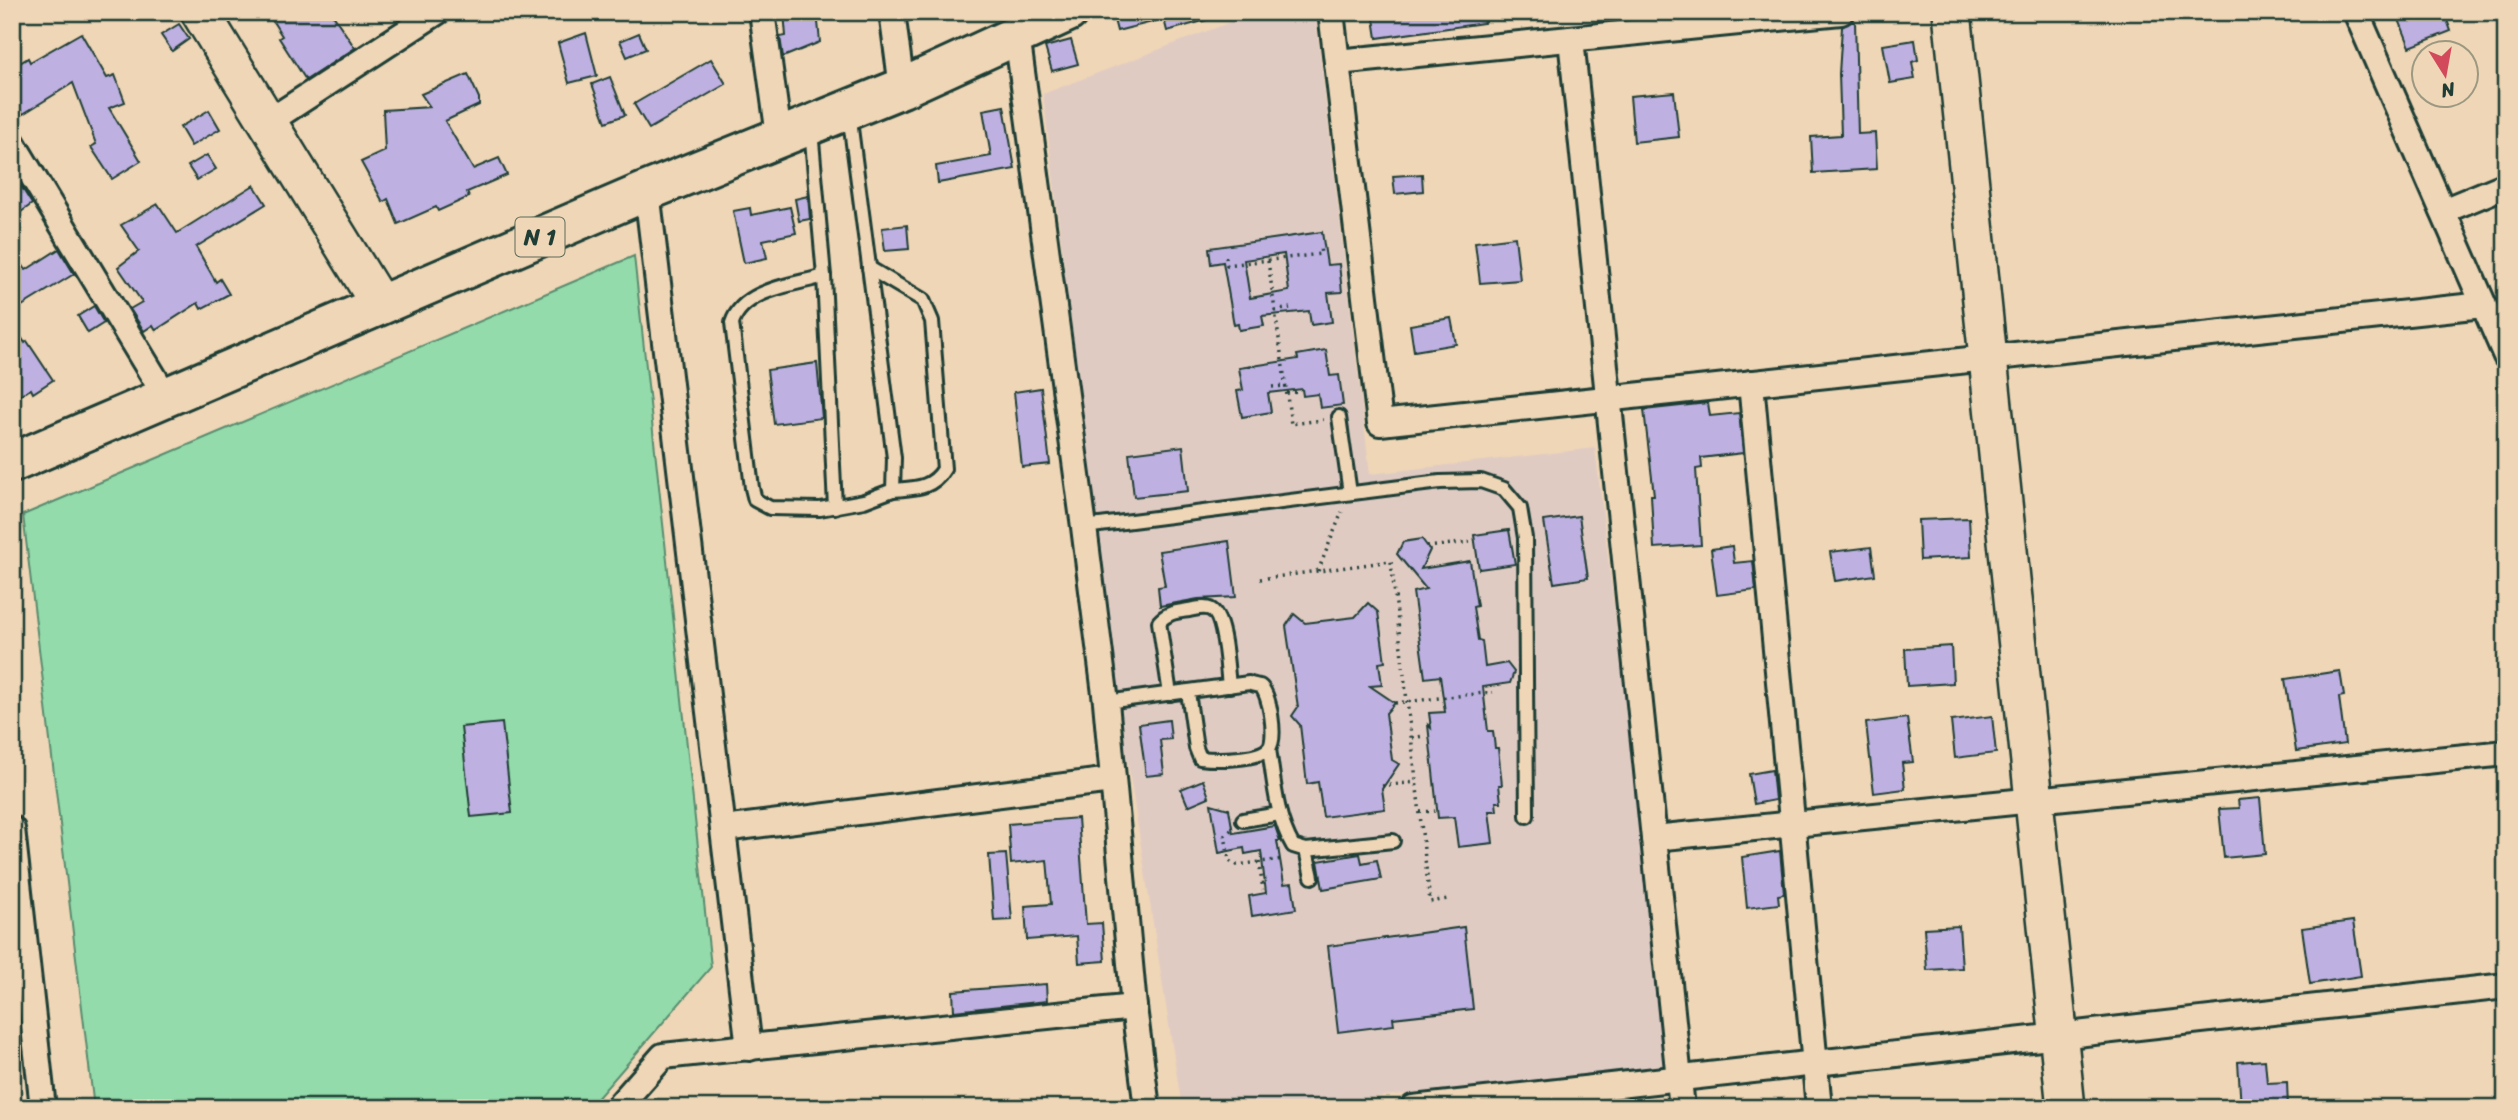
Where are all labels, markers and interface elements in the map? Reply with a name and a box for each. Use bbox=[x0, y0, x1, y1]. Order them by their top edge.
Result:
north arrow bbox=[2410, 38, 2480, 108]
text: N bbox=[2438, 73, 2459, 108]
road number: N 1 bbox=[516, 218, 564, 256]

